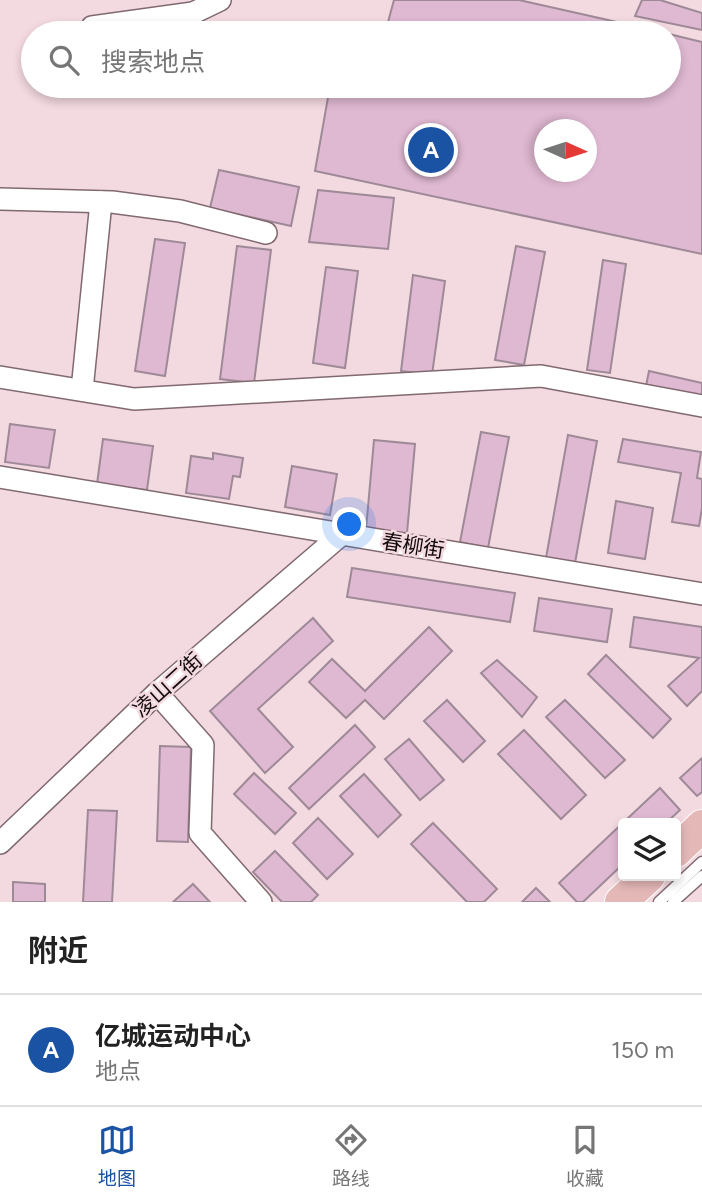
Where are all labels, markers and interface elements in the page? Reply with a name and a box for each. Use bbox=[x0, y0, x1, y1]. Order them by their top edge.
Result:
search box bbox=[21, 21, 681, 98]
icon: search bbox=[45, 41, 83, 79]
text: 搜索地点 bbox=[101, 46, 205, 78]
north arrow bbox=[534, 119, 597, 182]
pin: A bbox=[408, 124, 454, 176]
your location bbox=[332, 507, 366, 541]
street label: 春柳街 bbox=[380, 528, 446, 563]
street label: 凌山二街 bbox=[128, 647, 207, 722]
map controls bbox=[618, 818, 681, 881]
button: layers bbox=[618, 818, 681, 881]
text: 附近 bbox=[28, 932, 88, 969]
text: 亿城运动中心 bbox=[95, 1020, 251, 1052]
text: A bbox=[43, 1036, 59, 1064]
text: 150 m bbox=[611, 1036, 674, 1064]
text: 地点 bbox=[95, 1057, 141, 1085]
tab: 地图 bbox=[98, 1121, 136, 1190]
tab: 路线 bbox=[332, 1121, 370, 1190]
tab: 收藏 bbox=[566, 1121, 604, 1190]

